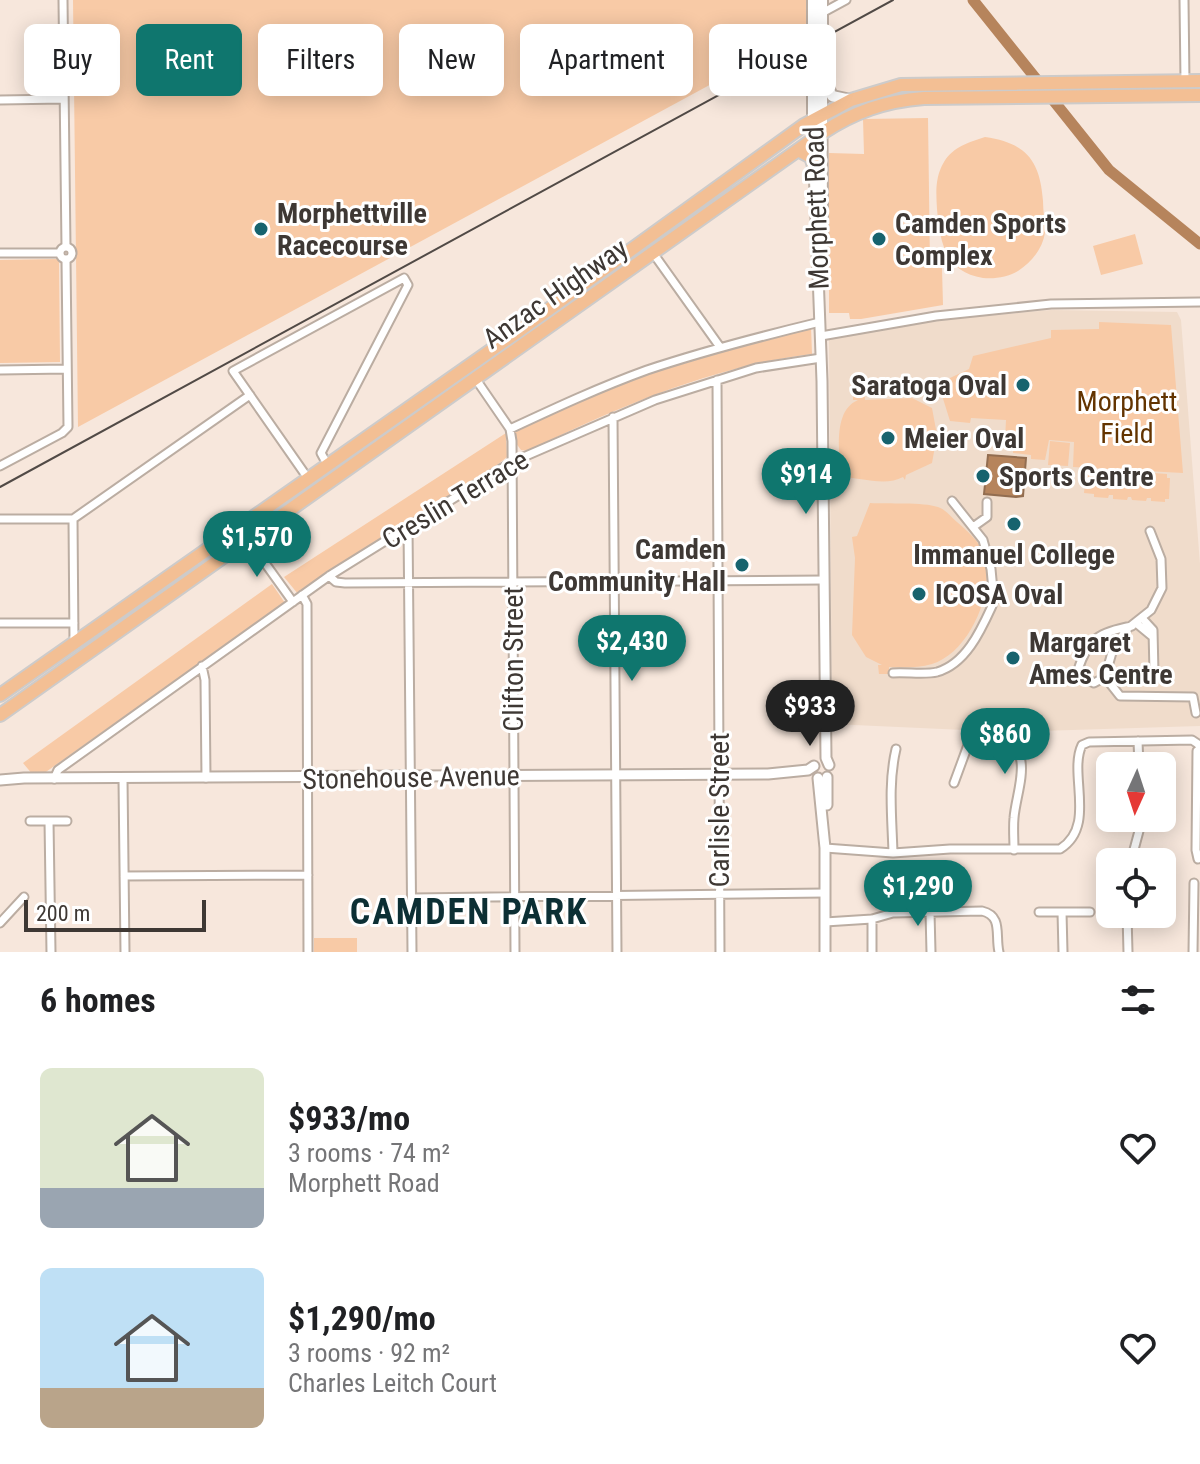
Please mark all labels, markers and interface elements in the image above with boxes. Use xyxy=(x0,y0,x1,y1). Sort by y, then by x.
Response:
chip: Buy xyxy=(24,24,120,96)
chip: Rent xyxy=(136,24,242,96)
chip: Filters xyxy=(258,24,383,96)
chip: New xyxy=(399,24,504,96)
chip: Apartment xyxy=(520,24,693,96)
chip: House xyxy=(709,24,836,96)
street label: Morphett Road xyxy=(797,126,836,290)
place label: Morphettville Racecourse xyxy=(277,197,427,262)
place label: Camden Sports Complex xyxy=(895,207,1067,272)
marker: Morphettville Racecourse xyxy=(252,220,270,238)
marker: Camden Sports Complex xyxy=(870,230,888,248)
street label: Anzac Highway xyxy=(477,231,634,355)
place label: Saratoga Oval xyxy=(851,369,1007,402)
marker: Saratoga Oval xyxy=(1014,376,1032,394)
park label: Morphett Field xyxy=(1077,385,1177,450)
place label: Meier Oval xyxy=(904,422,1024,455)
marker: Meier Oval xyxy=(879,429,897,447)
street label: Creslin Terrace xyxy=(376,443,534,556)
pin: $914 xyxy=(759,448,853,516)
text: $914 xyxy=(780,459,832,489)
place label: Sports Centre xyxy=(999,460,1154,493)
marker: Sports Centre xyxy=(974,467,992,485)
pin: $1,570 xyxy=(192,511,322,579)
marker: Immanuel College xyxy=(1005,515,1023,533)
text: $1,570 xyxy=(221,522,293,552)
place label: Camden Community Hall xyxy=(548,533,726,598)
place label: Immanuel College xyxy=(913,538,1115,571)
marker: Camden Community Hall xyxy=(733,556,751,574)
place label: ICOSA Oval xyxy=(935,578,1063,611)
marker: ICOSA Oval xyxy=(910,585,928,603)
street label: Clifton Street xyxy=(497,586,530,732)
pin: $2,430 xyxy=(567,615,697,683)
text: $2,430 xyxy=(596,626,668,656)
place label: Margaret Ames Centre xyxy=(1029,626,1173,691)
marker: Margaret Ames Centre xyxy=(1004,649,1022,667)
pin: $933 xyxy=(763,680,857,748)
text: $933 xyxy=(784,691,836,721)
pin: $860 xyxy=(958,708,1052,776)
text: $860 xyxy=(979,719,1031,749)
street label: Carlisle Street xyxy=(703,732,736,888)
north arrow xyxy=(1096,752,1176,832)
map controls xyxy=(1096,752,1176,928)
street label: Stonehouse Avenue xyxy=(302,759,520,796)
button: locate xyxy=(1096,848,1176,928)
pin: $1,290 xyxy=(853,860,983,928)
text: $1,290 xyxy=(882,871,954,901)
district label: CAMDEN PARK xyxy=(350,891,588,933)
scale bar xyxy=(24,896,206,932)
text: 200 m xyxy=(36,901,90,926)
icon: filters xyxy=(1116,978,1160,1022)
text: 6 homes xyxy=(40,980,156,1020)
text: $933/mo xyxy=(288,1098,410,1138)
icon: home xyxy=(104,1100,200,1196)
icon: heart xyxy=(1116,1126,1160,1170)
text: 3 rooms · 74 m² xyxy=(288,1138,450,1168)
text: Morphett Road xyxy=(288,1168,440,1198)
text: $1,290/mo xyxy=(288,1298,436,1338)
icon: home xyxy=(104,1300,200,1396)
icon: heart xyxy=(1116,1326,1160,1370)
text: 3 rooms · 92 m² xyxy=(288,1338,450,1368)
text: Charles Leitch Court xyxy=(288,1368,497,1398)

